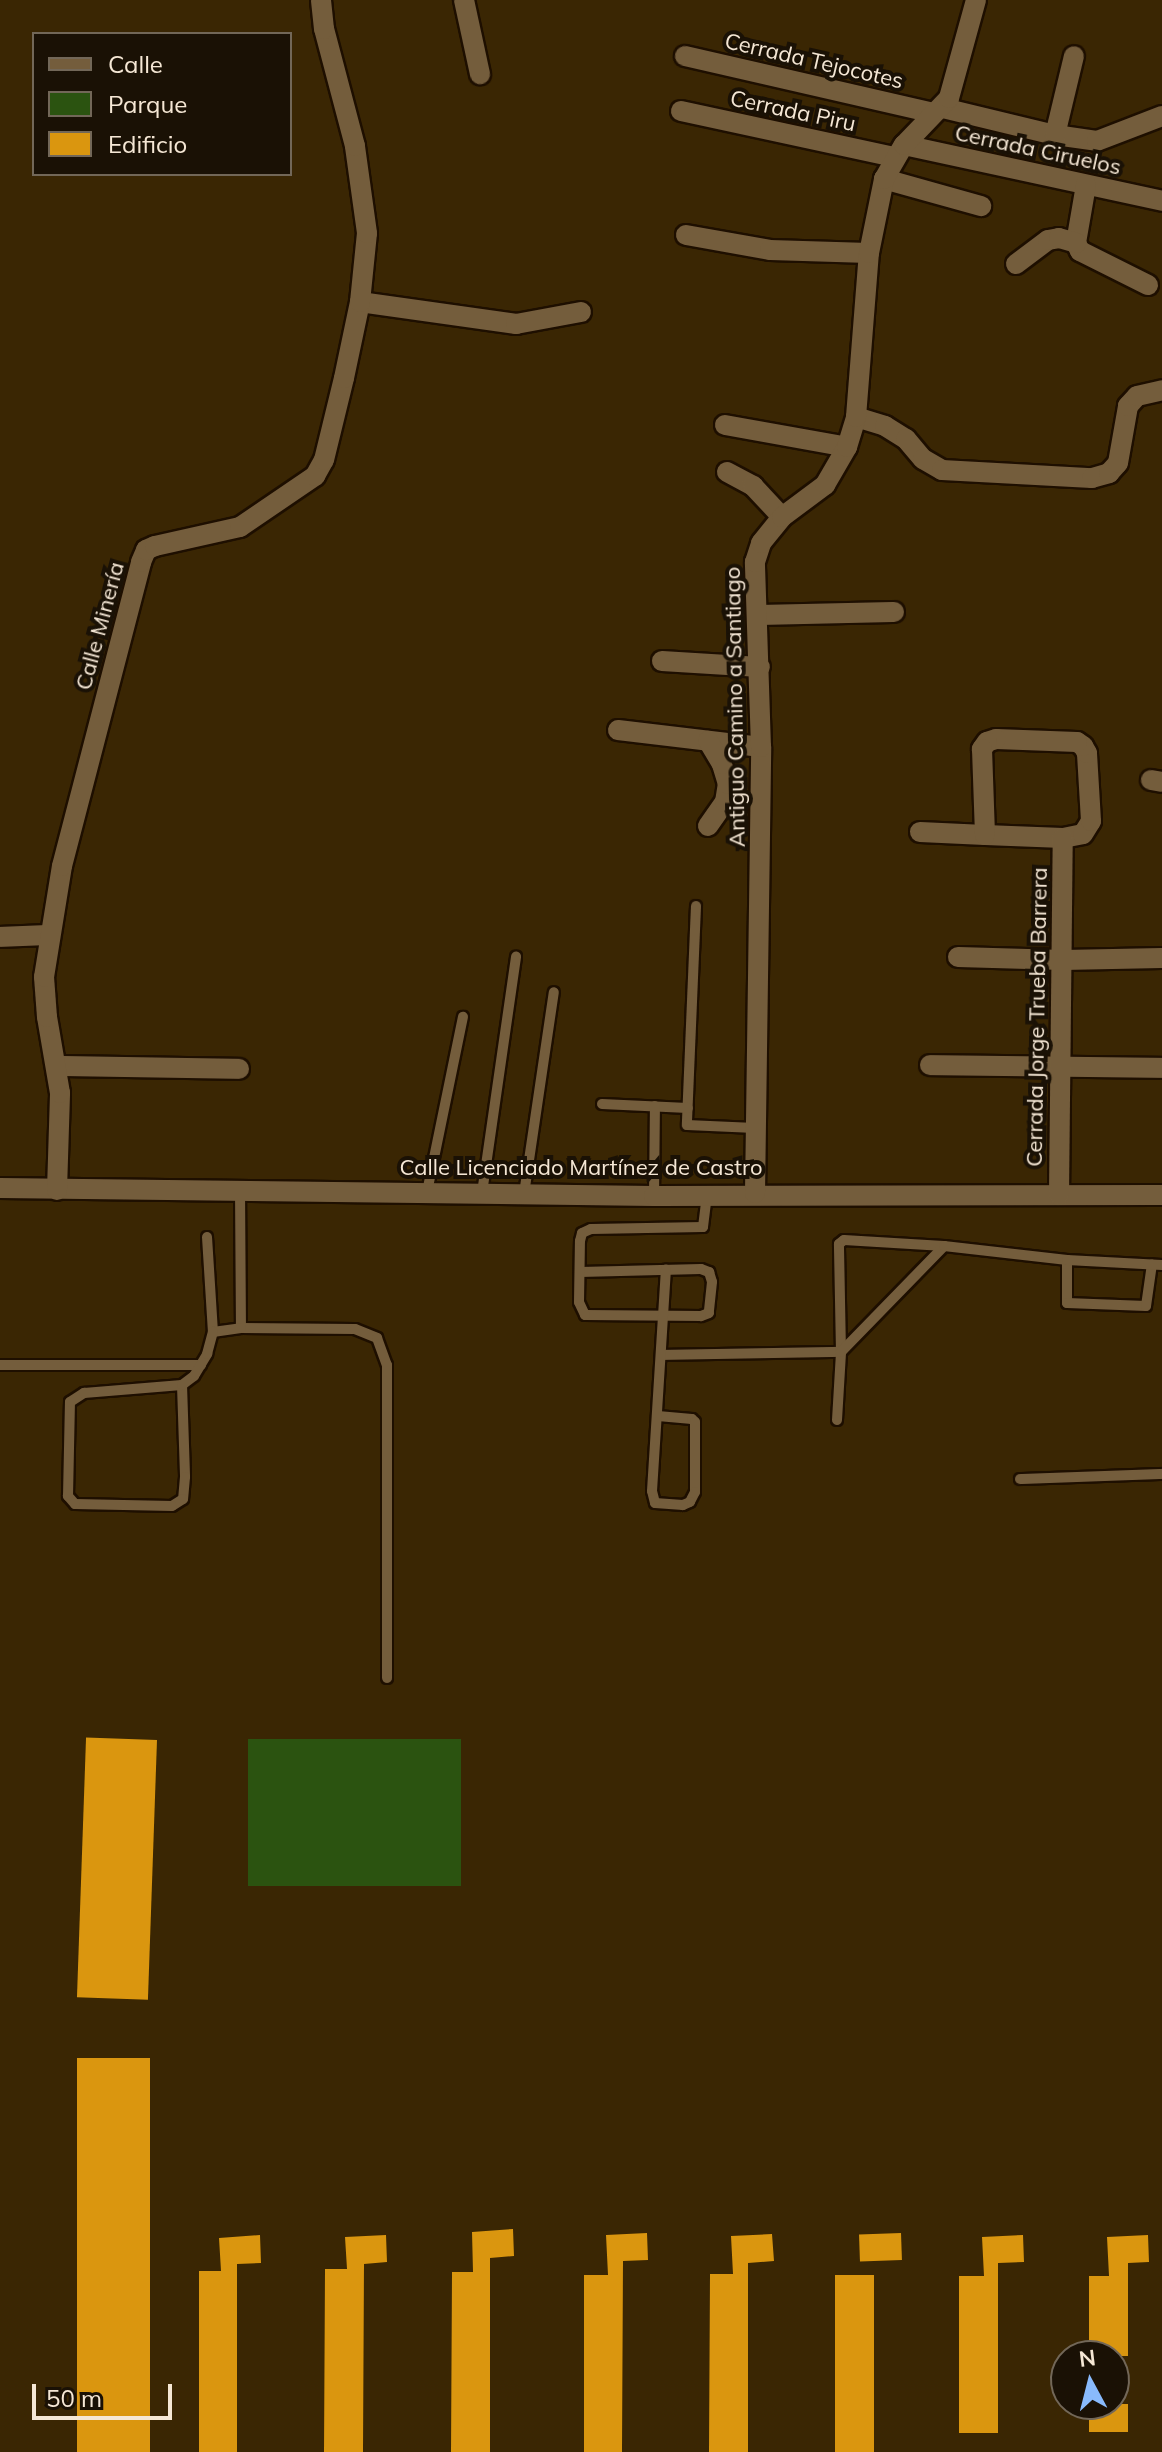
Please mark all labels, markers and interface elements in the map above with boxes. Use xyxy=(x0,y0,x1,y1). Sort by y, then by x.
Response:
street label: Cerrada Tejocotes xyxy=(722,28,906,94)
legend xyxy=(32,32,292,176)
text: Calle xyxy=(108,49,163,79)
street label: Cerrada Piru xyxy=(728,85,858,137)
text: Parque xyxy=(108,89,187,119)
street label: Cerrada Ciruelos xyxy=(953,120,1123,180)
text: Edificio xyxy=(108,129,187,159)
street label: Calle Minería xyxy=(70,559,130,693)
street label: Antiguo Camino a Santiago xyxy=(719,566,751,848)
street label: Cerrada Jorge Trueba Barrera xyxy=(1021,867,1053,1167)
street label: Calle Licenciado Martínez de Castro xyxy=(400,1155,762,1181)
north arrow xyxy=(1050,2340,1130,2420)
text: N xyxy=(1077,2343,1097,2373)
scale bar xyxy=(36,2368,176,2418)
text: 50 m xyxy=(46,2383,102,2413)

